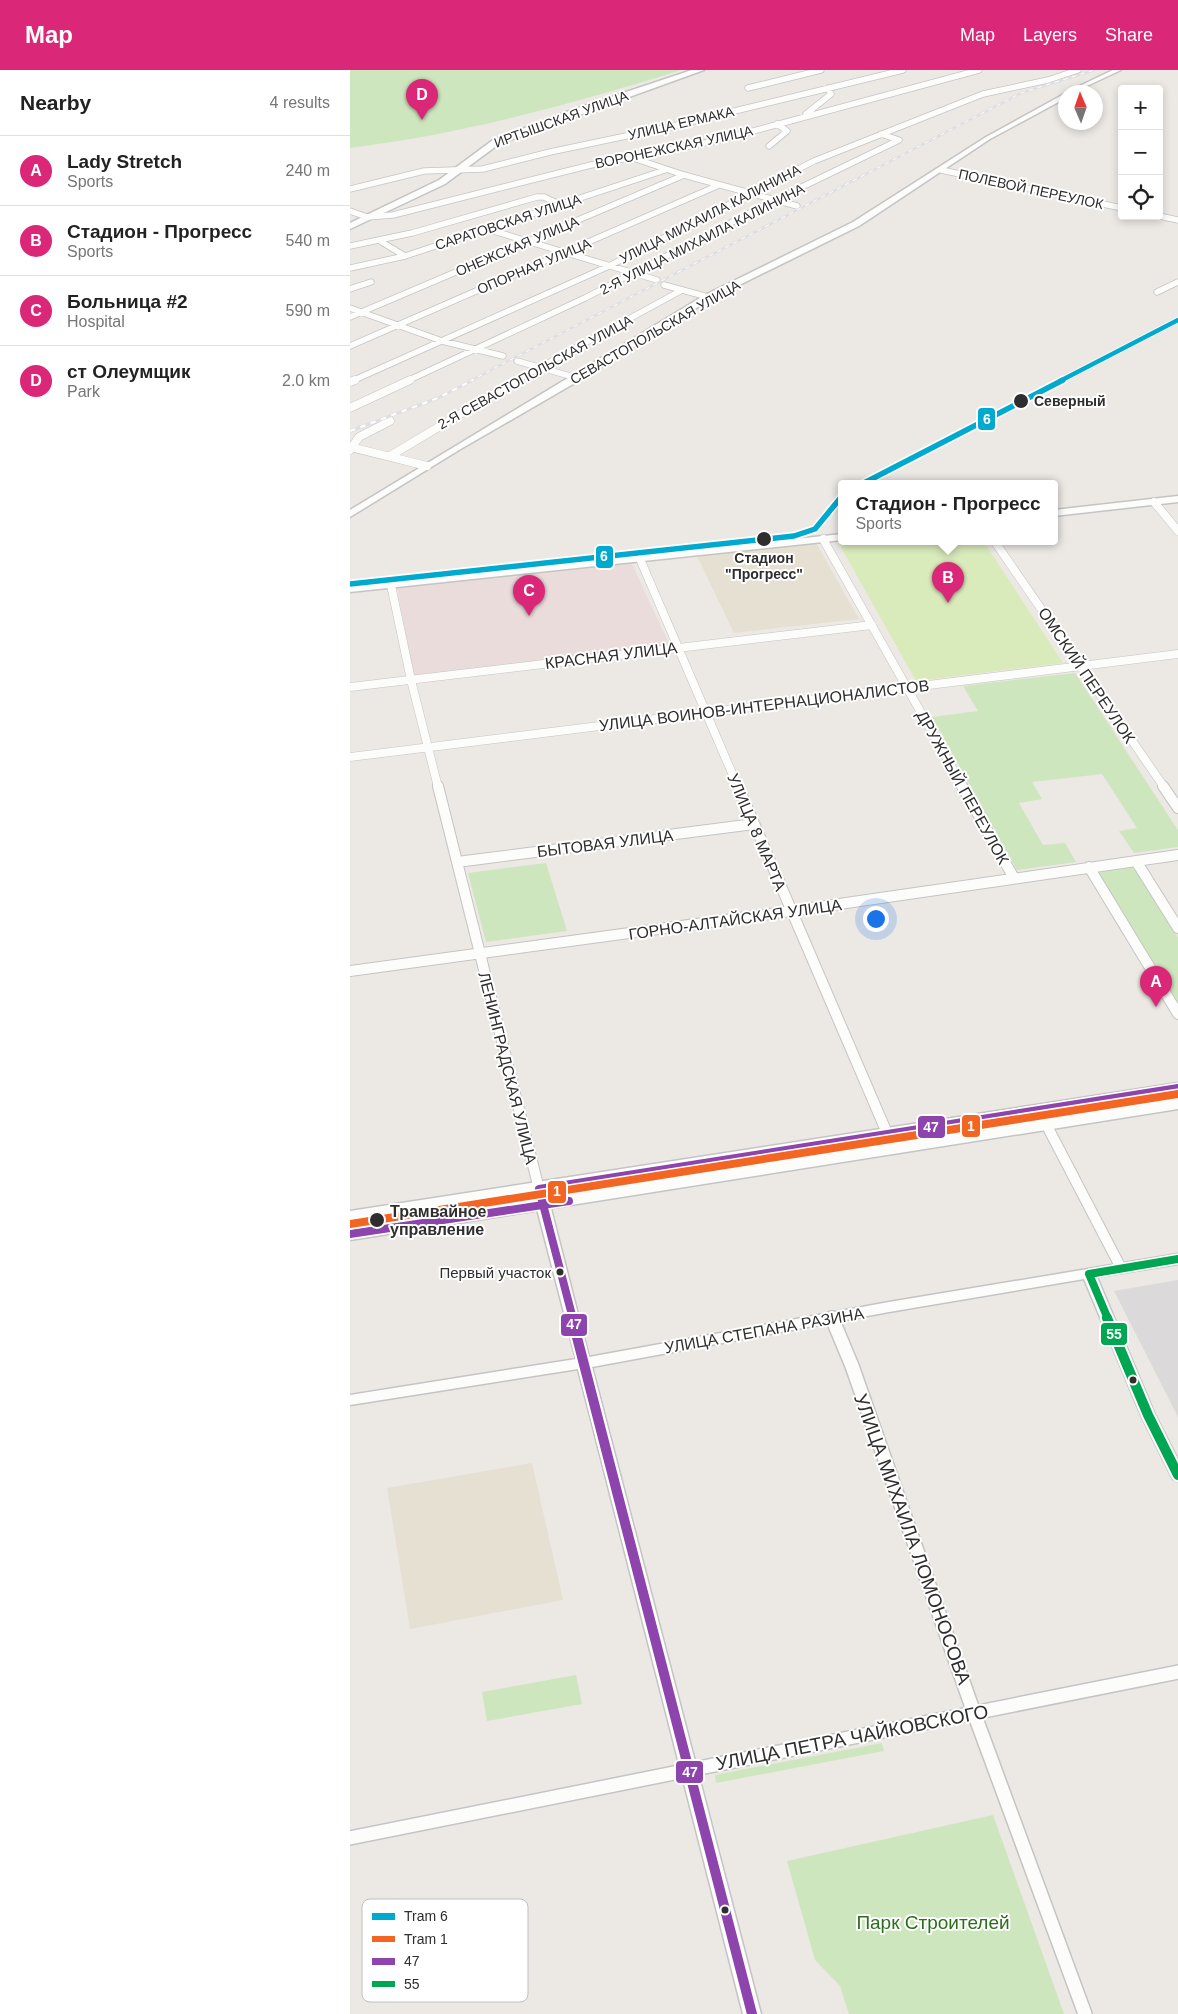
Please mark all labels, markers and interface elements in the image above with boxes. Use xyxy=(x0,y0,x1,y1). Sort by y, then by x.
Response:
text: Map xyxy=(25,21,73,48)
text: Map xyxy=(960,25,995,45)
text: Layers xyxy=(1023,25,1077,45)
text: Share xyxy=(1105,25,1153,45)
pin: D xyxy=(406,79,438,120)
north arrow xyxy=(1058,85,1103,130)
map controls xyxy=(1118,85,1163,220)
button: + xyxy=(1118,85,1163,130)
street label: ИРТЫШСКАЯ УЛИЦА xyxy=(492,87,631,151)
text: Nearby xyxy=(20,91,91,114)
text: 4 results xyxy=(270,94,330,111)
street label: УЛИЦА ЕРМАКА xyxy=(626,103,736,143)
street label: ВОРОНЕЖСКАЯ УЛИЦА xyxy=(594,122,755,172)
button: − xyxy=(1118,130,1163,175)
text: Lady Stretch xyxy=(67,151,182,172)
street label: УЛИЦА МИХАИЛА КАЛИНИНА xyxy=(617,161,804,267)
text: A xyxy=(30,162,42,179)
text: 240 m xyxy=(286,162,330,179)
street label: ПОЛЕВОЙ ПЕРЕУЛОК xyxy=(957,165,1106,212)
text: Sports xyxy=(67,173,113,190)
button: locate xyxy=(1118,175,1163,220)
street label: 2-Я УЛИЦА МИХАИЛА КАЛИНИНА xyxy=(597,180,807,298)
street label: САРАТОВСКАЯ УЛИЦА xyxy=(433,191,584,253)
street label: ОНЕЖСКАЯ УЛИЦА xyxy=(453,213,582,279)
text: Стадион - Прогресс xyxy=(67,221,252,242)
text: B xyxy=(30,232,42,249)
text: 540 m xyxy=(286,232,330,249)
street label: ОПОРНАЯ УЛИЦА xyxy=(475,235,594,297)
text: Sports xyxy=(67,243,113,260)
street label: СЕВАСТОПОЛЬСКАЯ УЛИЦА xyxy=(567,276,743,387)
text: Больница #2 xyxy=(67,291,188,312)
text: C xyxy=(30,302,42,319)
text: 590 m xyxy=(286,302,330,319)
street label: 2-Я СЕВАСТОПОЛЬСКАЯ УЛИЦА xyxy=(435,311,636,432)
text: Hospital xyxy=(67,313,125,330)
text: ст Олеумщик xyxy=(67,361,190,382)
text: D xyxy=(30,372,42,389)
text: 2.0 km xyxy=(282,372,330,389)
text: Park xyxy=(67,383,100,400)
marker: Северный xyxy=(1012,392,1030,410)
place label: Северный xyxy=(1034,393,1106,409)
line badge: 6 xyxy=(977,407,996,431)
text: 6 xyxy=(983,411,991,427)
popup xyxy=(838,480,1058,545)
text: Стадион - Прогресс xyxy=(855,493,1041,514)
text: Sports xyxy=(855,515,902,532)
marker: Стадион "Прогресс" xyxy=(755,530,773,548)
line badge: 6 xyxy=(595,545,614,569)
text: 6 xyxy=(600,548,608,564)
place label: Стадион "Прогресс" xyxy=(725,550,803,582)
pin: B xyxy=(932,562,964,603)
pin: C xyxy=(513,575,545,616)
street label: ОМСКИЙ ПЕРЕУЛОК xyxy=(1035,604,1139,747)
street label: КРАСНАЯ УЛИЦА xyxy=(544,639,679,672)
street label: УЛИЦА ВОИНОВ-ИНТЕРНАЦИОНАЛИСТОВ xyxy=(598,677,930,734)
street label: ДРУЖНЫЙ ПЕРЕУЛОК xyxy=(913,707,1013,868)
street label: УЛИЦА 8 МАРТА xyxy=(724,771,789,894)
street label: БЫТОВАЯ УЛИЦА xyxy=(536,827,674,860)
street label: ГОРНО-АЛТАЙСКАЯ УЛИЦА xyxy=(627,895,843,943)
your location xyxy=(863,906,889,932)
pin: A xyxy=(1140,966,1172,1007)
street label: ЛЕНИНГРАДСКАЯ УЛИЦА xyxy=(475,970,540,1166)
line badge: 1 xyxy=(961,1114,981,1138)
line badge: 47 xyxy=(917,1115,946,1139)
text: 1 xyxy=(967,1118,975,1134)
text: 47 xyxy=(923,1119,939,1135)
line badge: 1 xyxy=(547,1180,567,1204)
text: 1 xyxy=(553,1183,561,1199)
place label: Трамвайное управление xyxy=(390,1203,486,1238)
marker: Трамвайное управление xyxy=(368,1211,386,1229)
place label: Первый участок xyxy=(439,1264,551,1281)
marker: Первый участок xyxy=(555,1267,565,1277)
street label: УЛИЦА СТЕПАНА РАЗИНА xyxy=(663,1304,866,1356)
line badge: 47 xyxy=(560,1313,588,1337)
text: 47 xyxy=(566,1316,582,1332)
line badge: 55 xyxy=(1100,1322,1128,1346)
text: 55 xyxy=(1106,1326,1122,1342)
unlabelled marker xyxy=(1128,1375,1138,1385)
street label: УЛИЦА МИХАИЛА ЛОМОНОСОВА xyxy=(850,1391,975,1688)
street label: УЛИЦА ПЕТРА ЧАЙКОВСКОГО xyxy=(714,1701,990,1774)
line badge: 47 xyxy=(675,1760,704,1784)
text: 47 xyxy=(682,1764,698,1780)
legend xyxy=(362,1899,528,2002)
unlabelled marker xyxy=(720,1905,730,1915)
text: Tram 6 xyxy=(404,1908,448,1924)
park label: Парк Строителей xyxy=(856,1912,1010,1933)
text: Tram 1 xyxy=(404,1931,448,1947)
text: 47 xyxy=(404,1953,420,1969)
text: 55 xyxy=(404,1976,420,1992)

